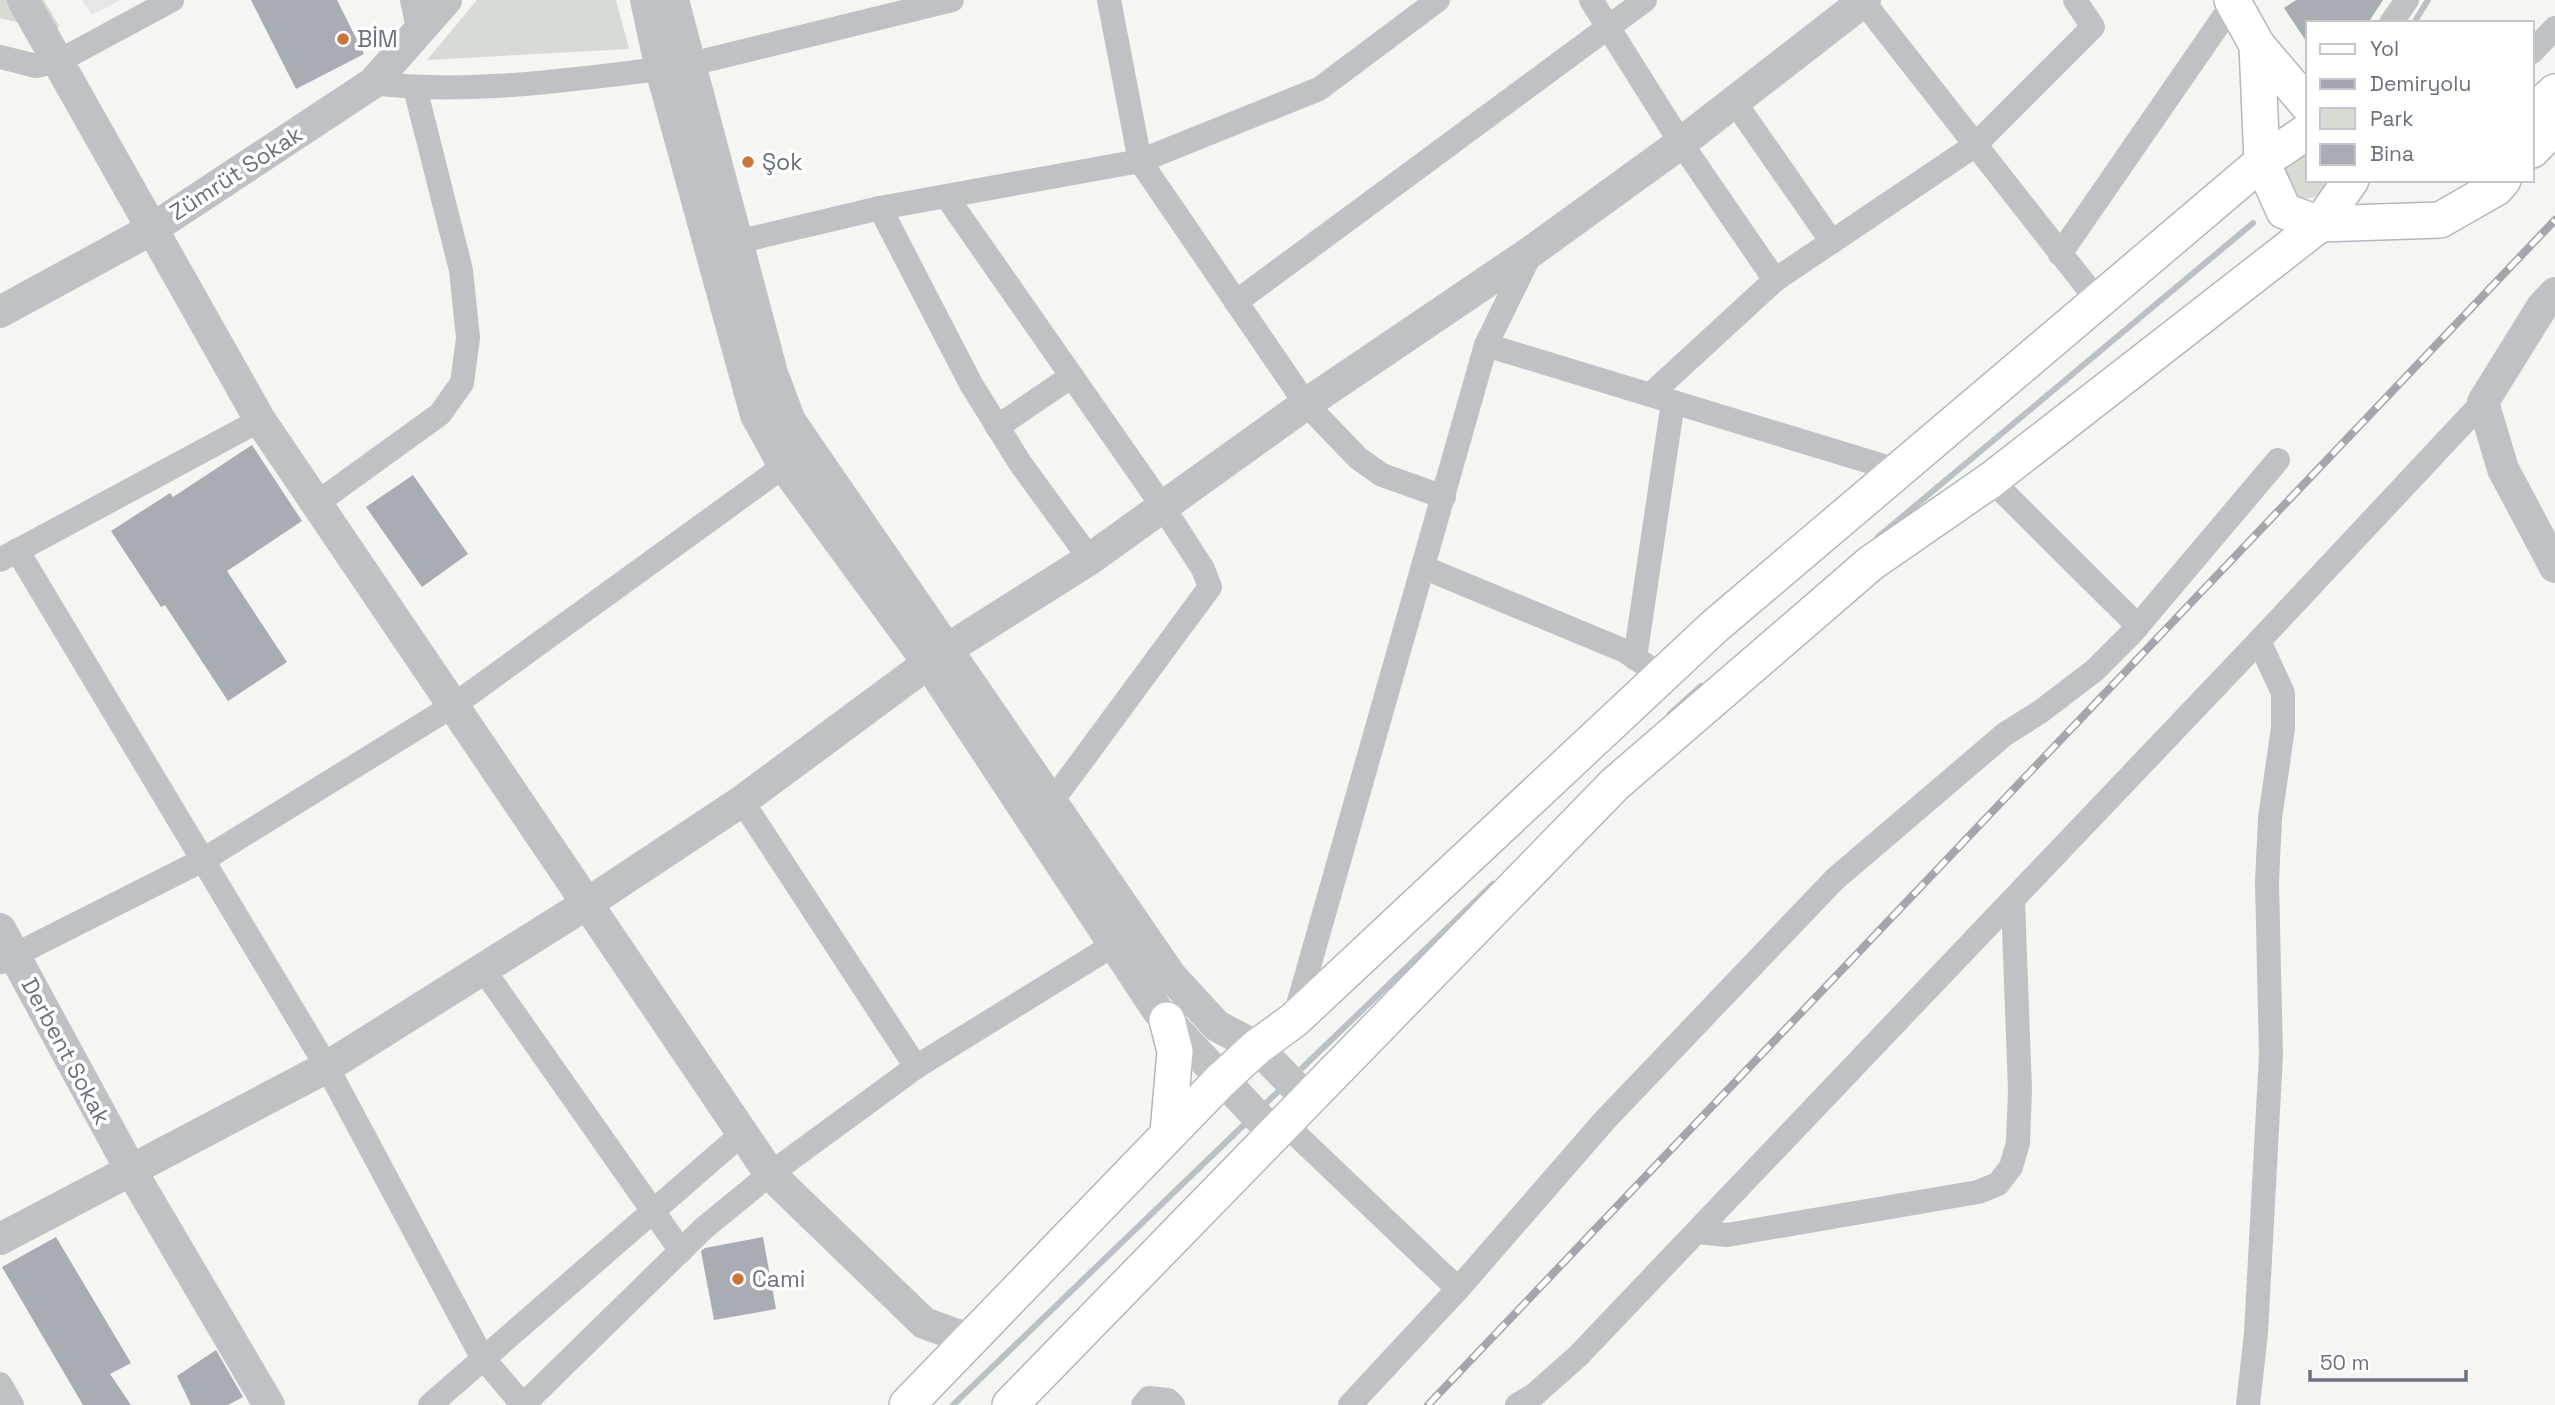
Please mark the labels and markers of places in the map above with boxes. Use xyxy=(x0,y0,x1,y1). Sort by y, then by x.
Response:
place label: BİM xyxy=(357,24,398,54)
marker: BİM xyxy=(335,31,351,47)
place label: Şok xyxy=(762,147,803,177)
marker: Şok xyxy=(740,154,756,170)
place label: Cami xyxy=(752,1264,805,1294)
marker: Cami xyxy=(730,1271,746,1287)

